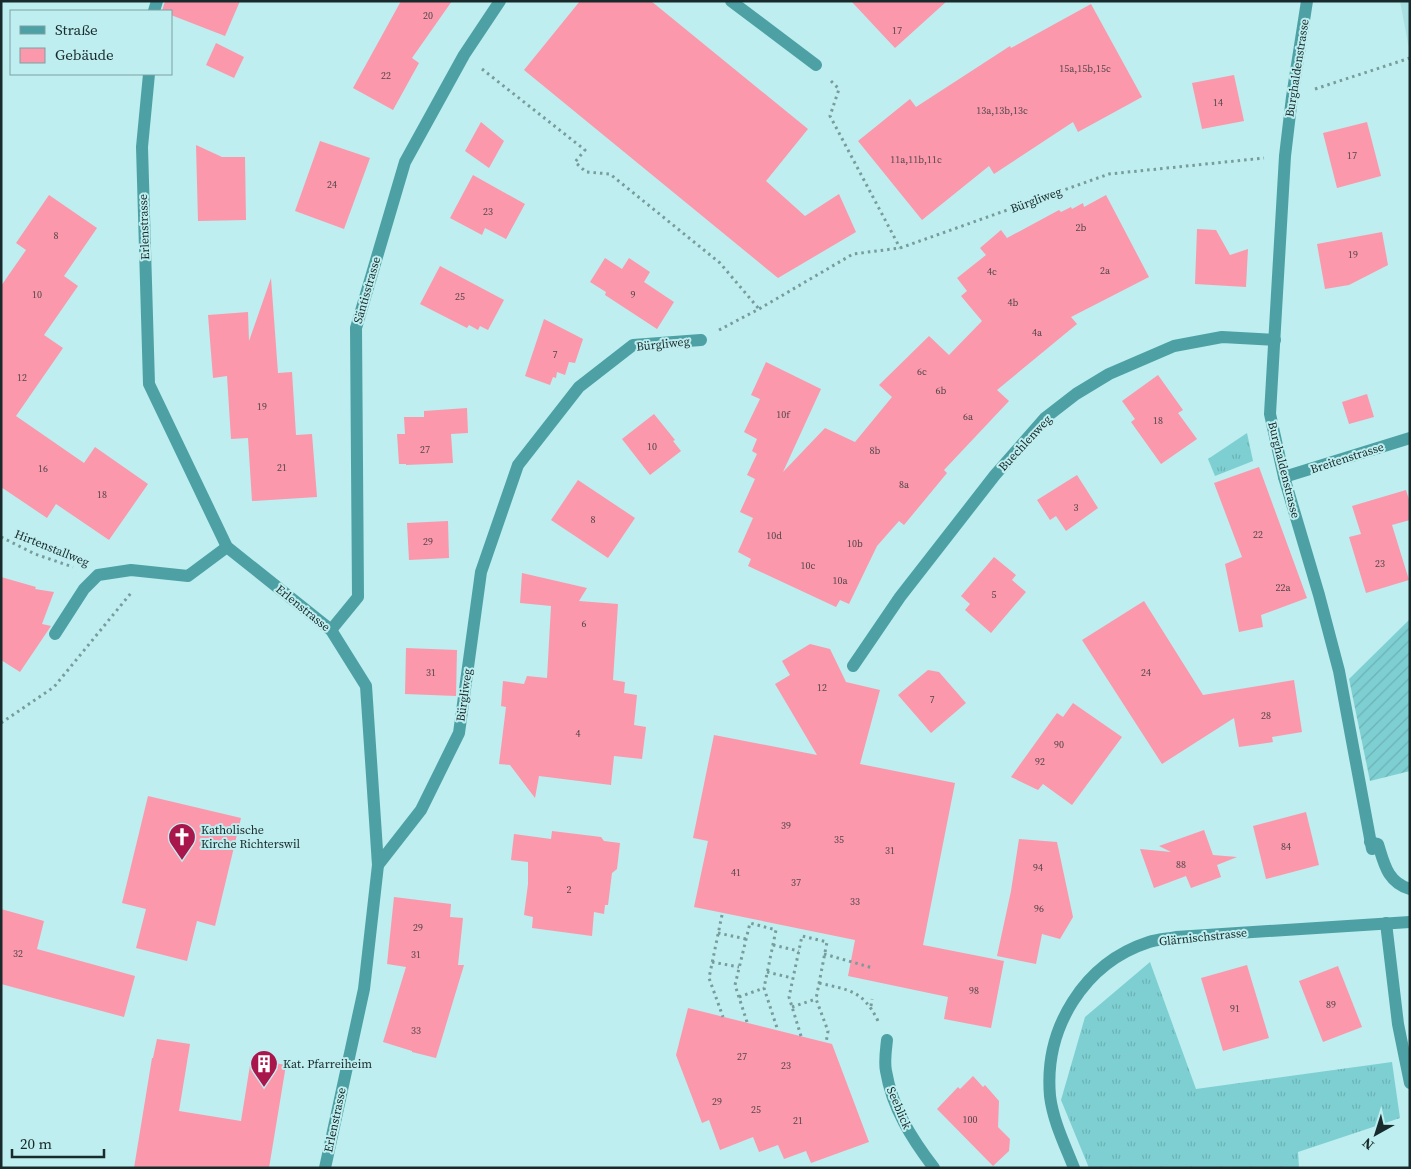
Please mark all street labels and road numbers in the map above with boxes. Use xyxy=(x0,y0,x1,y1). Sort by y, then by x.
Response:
street label: Burghaldenstrasse xyxy=(1281,18,1313,118)
street label: Bürgliweg xyxy=(1008,183,1064,217)
street label: Erlenstrasse xyxy=(135,194,153,260)
street label: Säntisstrasse xyxy=(350,255,384,325)
street label: Bürgliweg xyxy=(636,333,690,355)
street label: Buechlenweg xyxy=(995,412,1055,474)
street label: Burghaldenstrasse xyxy=(1264,420,1304,520)
street label: Breitenstrasse xyxy=(1308,439,1386,477)
street label: Hirtenstallweg xyxy=(12,526,92,570)
street label: Erlenstrasse xyxy=(272,581,334,635)
street label: Bürgliweg xyxy=(452,667,476,723)
street label: Glärnischstrasse xyxy=(1158,924,1248,950)
street label: Seeblick xyxy=(883,1084,915,1132)
street label: Erlenstrasse xyxy=(320,1086,350,1154)

